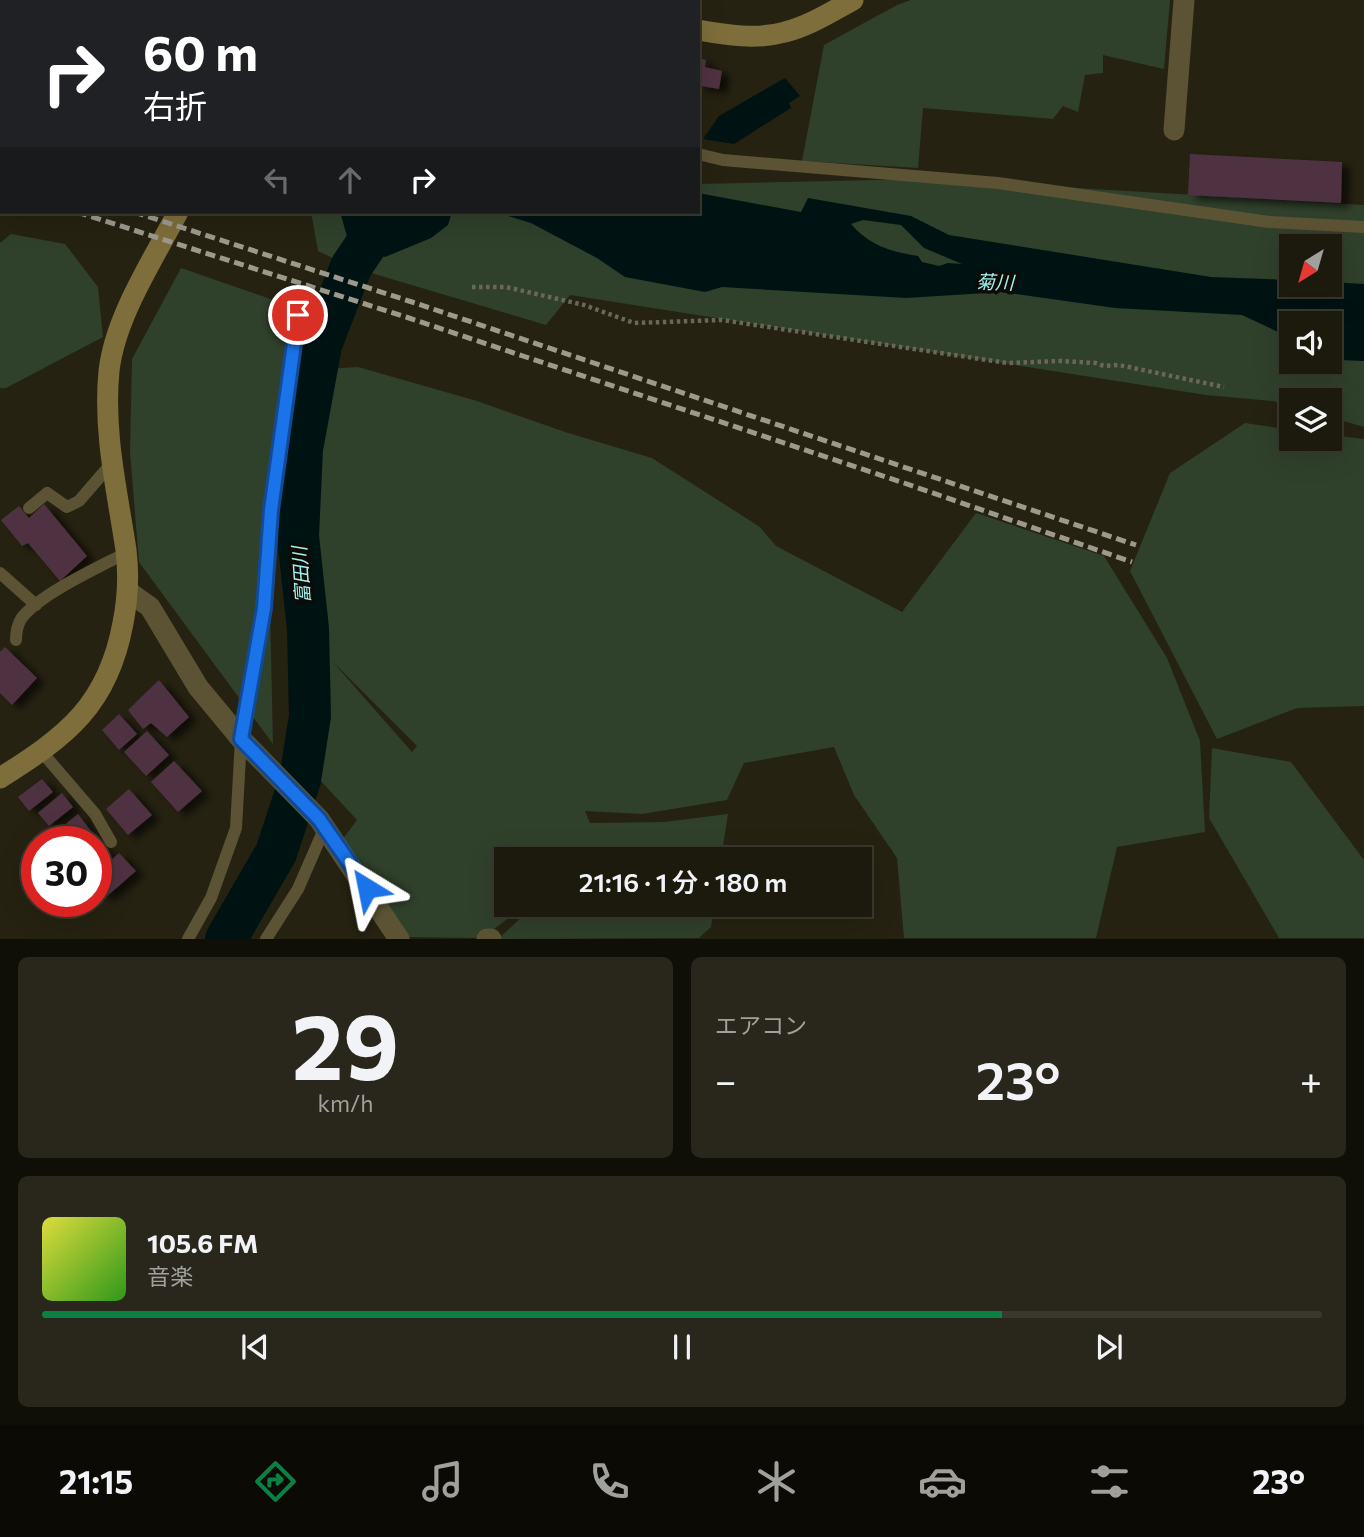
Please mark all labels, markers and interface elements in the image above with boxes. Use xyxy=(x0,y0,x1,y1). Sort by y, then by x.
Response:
text: 60 m xyxy=(143,21,258,81)
icon: right xyxy=(28,28,119,119)
text: 右折 xyxy=(143,85,207,125)
icon: left xyxy=(258,161,296,199)
icon: ahead xyxy=(331,161,369,199)
icon: right xyxy=(404,161,442,199)
north arrow xyxy=(1279,234,1342,298)
map controls xyxy=(1279,234,1342,451)
water label: 菊川 xyxy=(976,269,1016,294)
pin xyxy=(268,285,328,345)
icon: arrive xyxy=(279,296,317,334)
button: sound xyxy=(1279,311,1342,374)
button: layers xyxy=(1279,388,1342,451)
water label: 富田川 xyxy=(287,544,314,604)
speed limit sign: 30 xyxy=(21,826,112,917)
position arrow xyxy=(330,851,404,925)
text: 21:16 · 1 分 · 180 m xyxy=(579,866,787,897)
text: 29 xyxy=(292,987,399,1099)
text: エアコン xyxy=(715,1011,807,1039)
text: 23° xyxy=(976,1047,1061,1111)
text: − xyxy=(715,1056,737,1103)
text: + xyxy=(1300,1056,1322,1103)
text: km/h xyxy=(318,1089,373,1117)
text: 105.6 FM xyxy=(147,1227,258,1258)
text: 音楽 xyxy=(147,1262,193,1290)
icon: previous xyxy=(236,1328,274,1366)
icon: pause xyxy=(663,1328,701,1366)
icon: next xyxy=(1090,1328,1128,1366)
icon: directions xyxy=(251,1457,300,1506)
icon: music xyxy=(418,1457,467,1506)
icon: phone xyxy=(585,1457,634,1506)
icon: climate xyxy=(752,1457,801,1506)
icon: car xyxy=(918,1457,967,1506)
icon: filters xyxy=(1085,1457,1134,1506)
text: 21:15 xyxy=(59,1461,133,1501)
text: 23° xyxy=(1252,1461,1305,1501)

